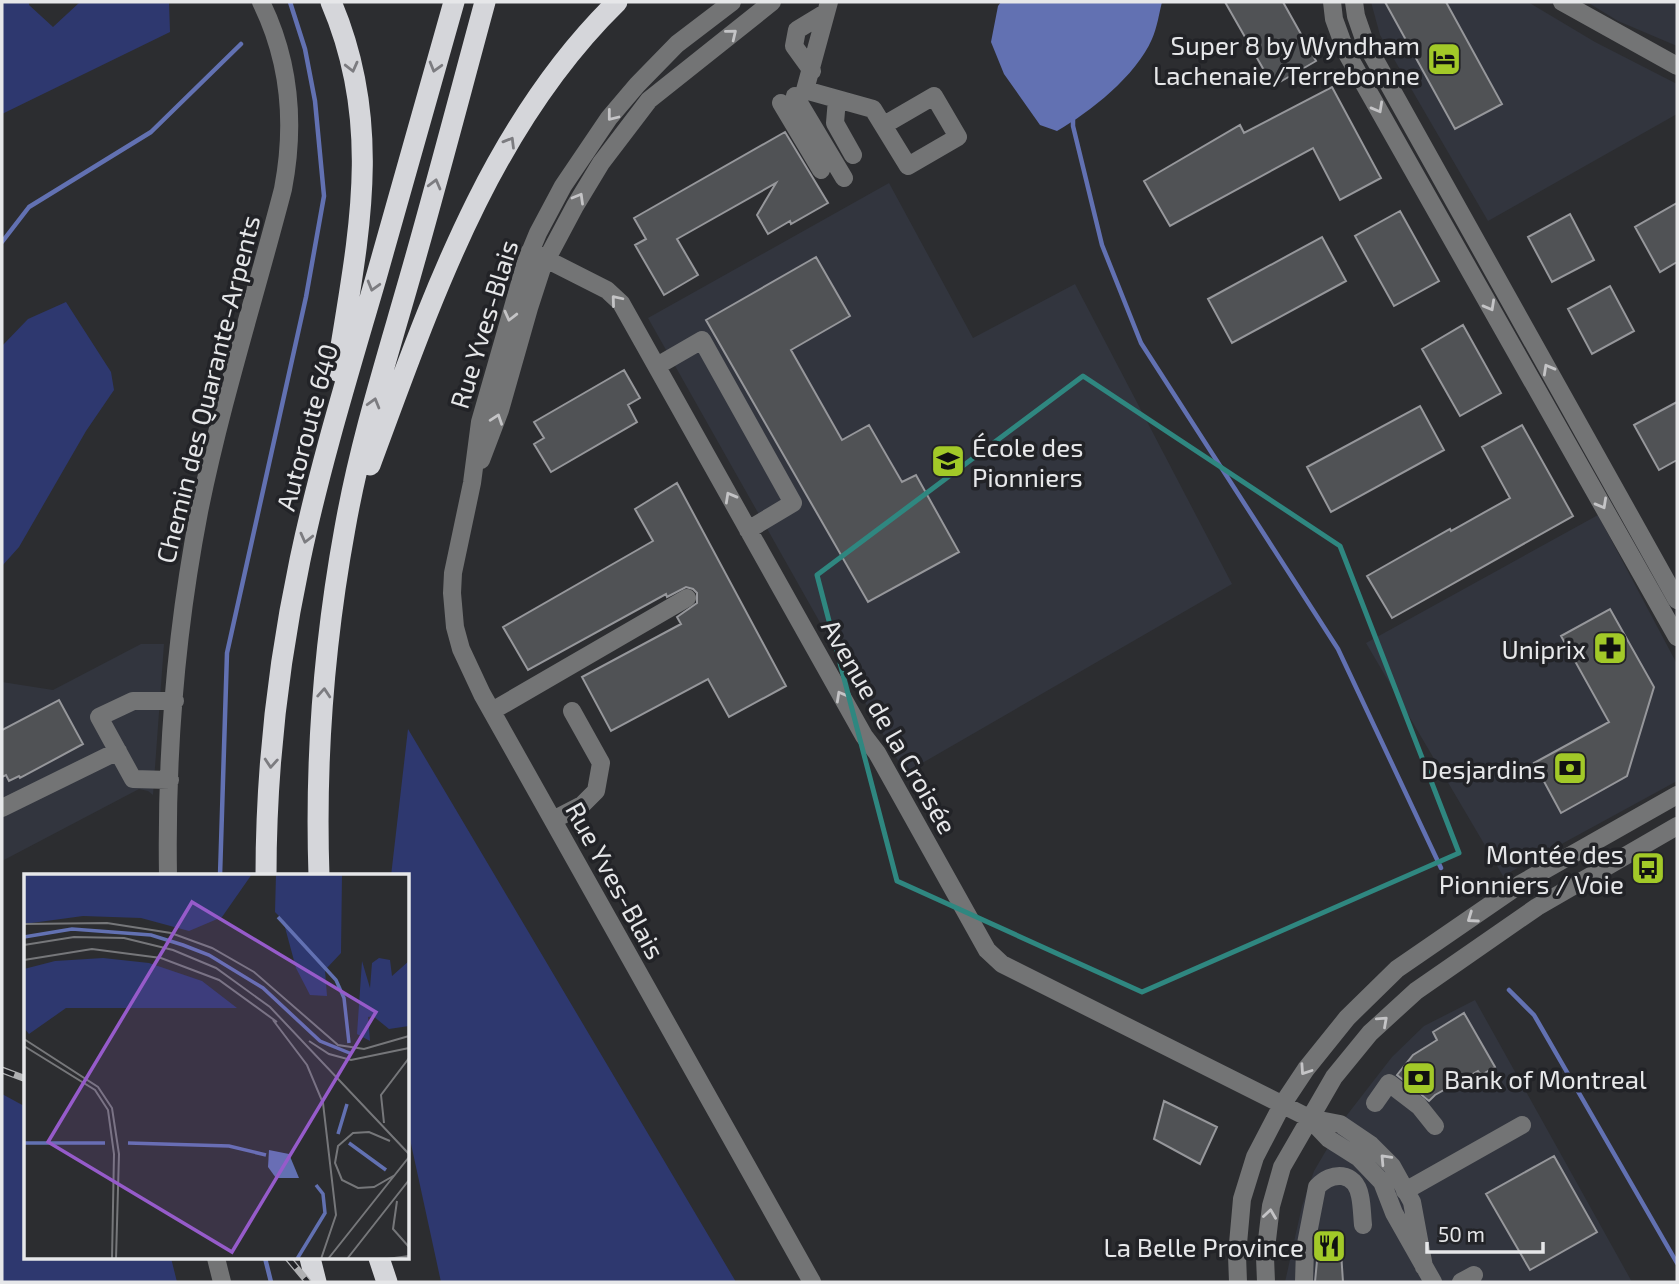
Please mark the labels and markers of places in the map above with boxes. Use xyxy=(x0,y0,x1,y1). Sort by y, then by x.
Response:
place label: Super 8 by Wyndham Lachenaie/Terrebonne xyxy=(1153,29,1420,90)
hotel icon: Super 8 by Wyndham Lachenaie/Terrebonne xyxy=(1425,40,1463,78)
place label: École des Pionniers xyxy=(972,431,1083,492)
school or university icon: École des Pionniers xyxy=(929,442,967,480)
pharmacy icon: Uniprix xyxy=(1591,629,1629,667)
place label: Uniprix xyxy=(1501,633,1586,664)
bank icon: Desjardins xyxy=(1551,749,1589,787)
place label: Desjardins xyxy=(1421,753,1546,784)
place label: Montée des Pionniers / Voie xyxy=(1439,838,1624,899)
bus stop icon: Montée des Pionniers / Voie xyxy=(1629,849,1667,887)
bank icon: Bank of Montreal xyxy=(1400,1059,1438,1097)
place label: Bank of Montreal xyxy=(1444,1063,1647,1094)
restaurant icon: La Belle Province xyxy=(1310,1227,1348,1265)
place label: La Belle Province xyxy=(1103,1231,1304,1262)

